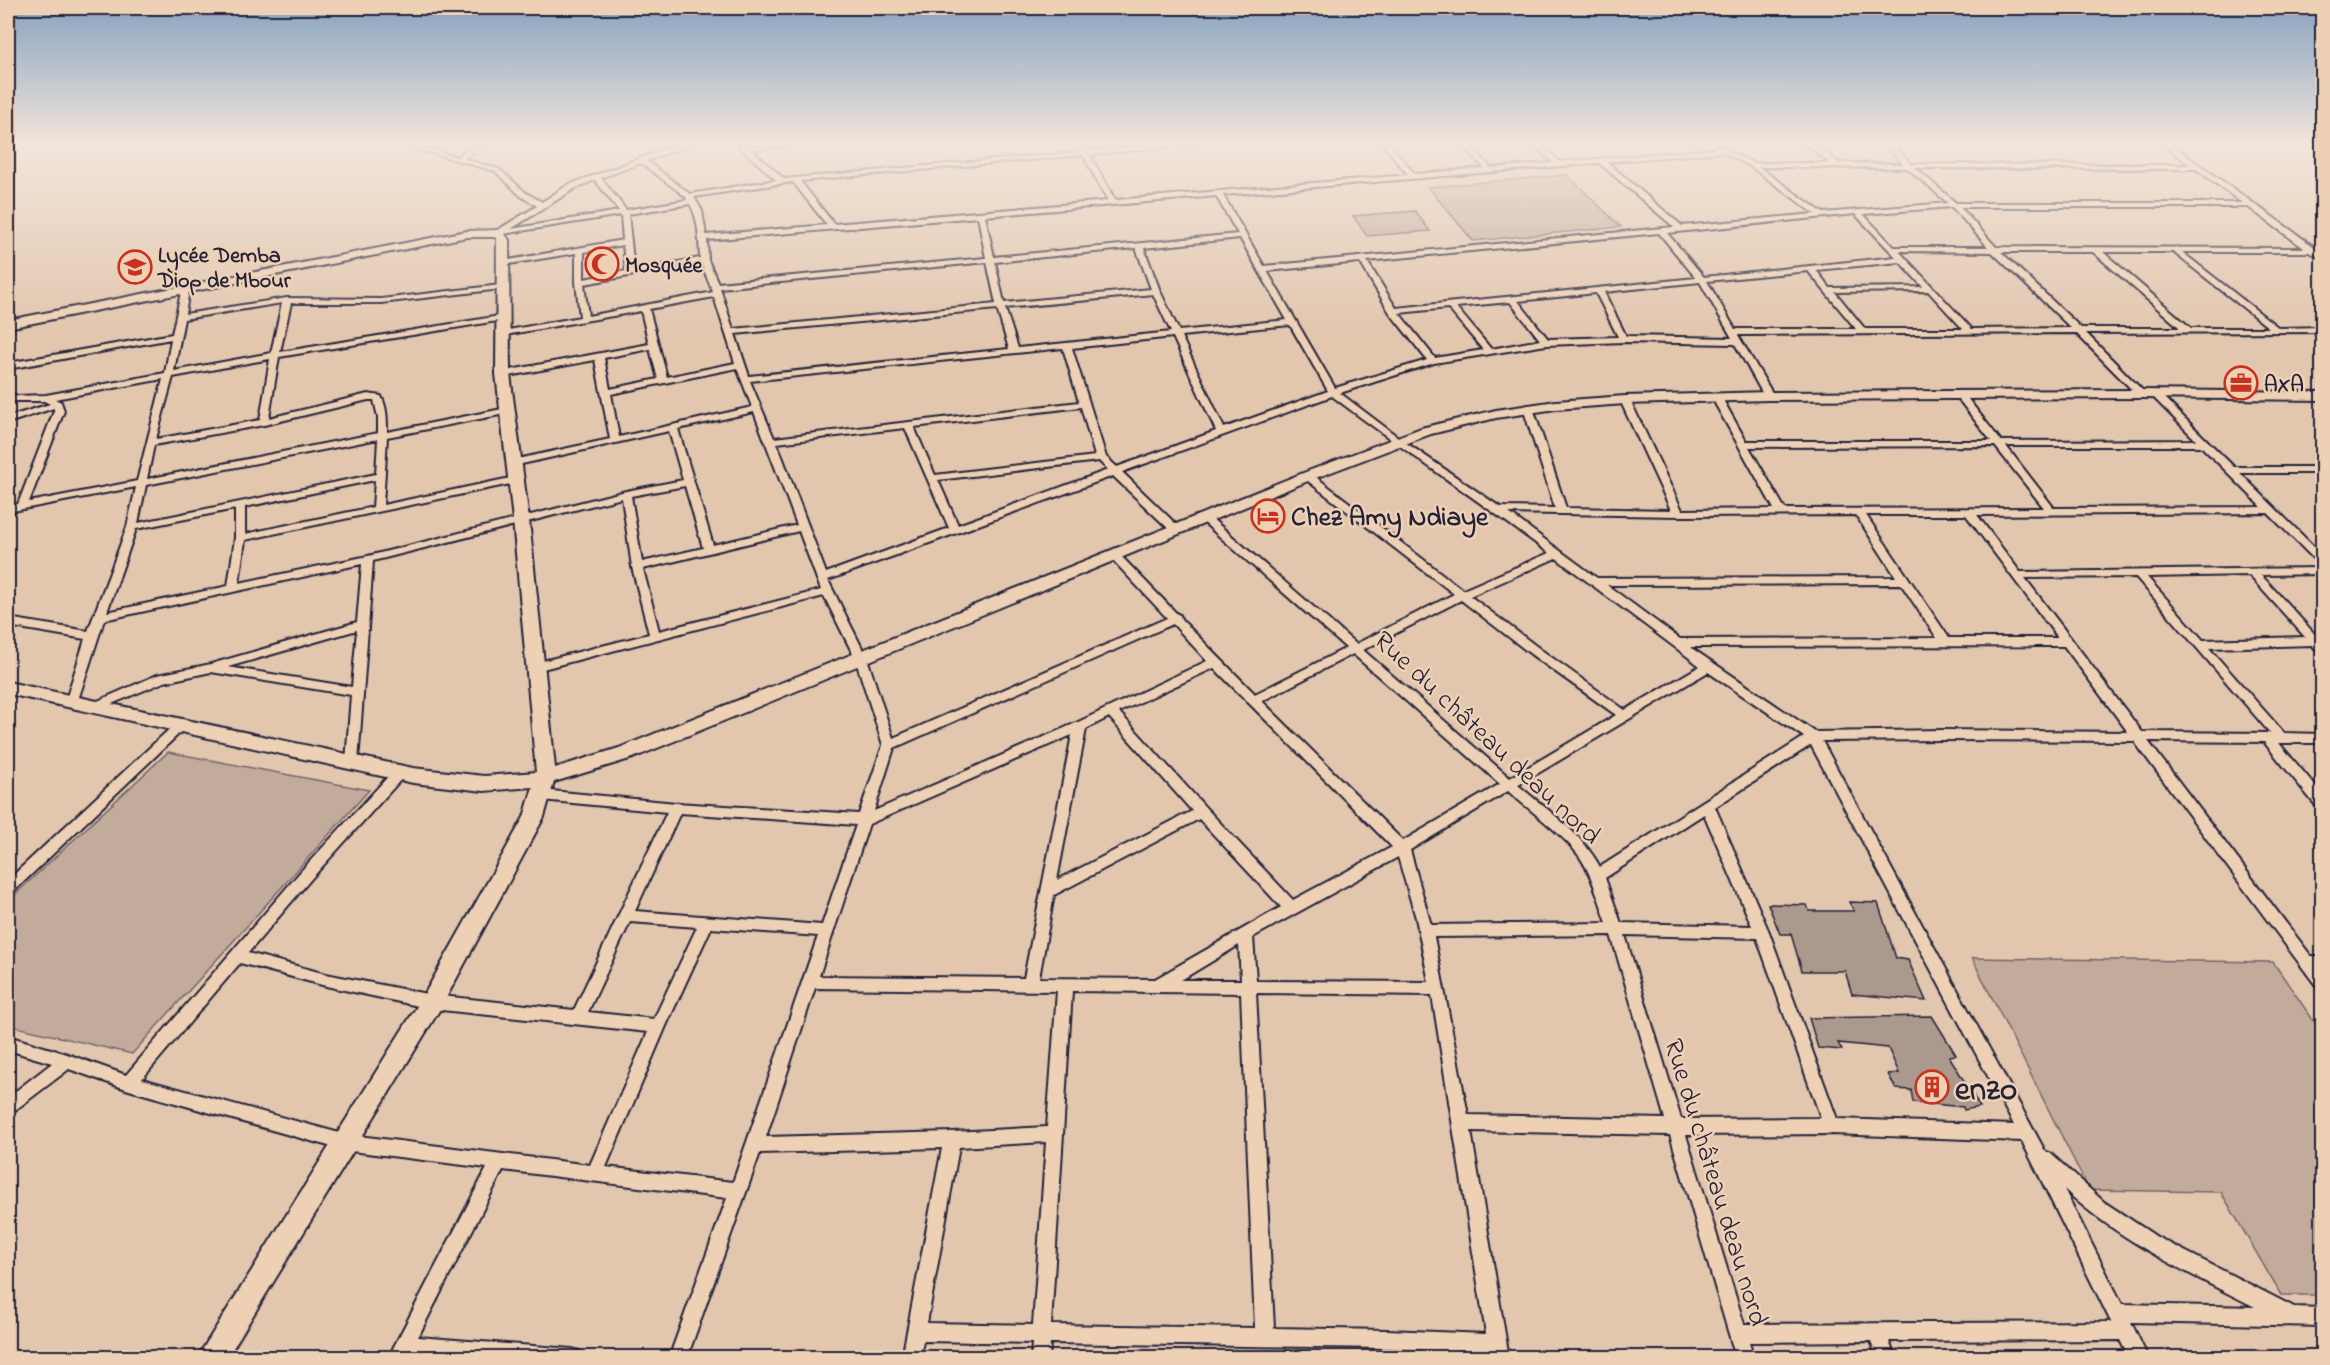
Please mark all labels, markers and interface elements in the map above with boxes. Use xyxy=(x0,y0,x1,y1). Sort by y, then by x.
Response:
place label: Lycée Demba Diop de Mbour xyxy=(157,241,292,298)
mosque icon: Mosquée xyxy=(584,246,620,282)
school or university icon: Lycée Demba Diop de Mbour xyxy=(117,249,153,285)
place label: Mosquée xyxy=(625,251,704,283)
office icon: AXA xyxy=(2223,365,2259,401)
place label: AXA xyxy=(2264,370,2304,402)
hotel icon: Chez Amy Ndiaye xyxy=(1250,498,1286,534)
place label: Chez Amy Ndiaye xyxy=(1291,499,1489,538)
street label: Rue du château deau nord xyxy=(1364,623,1609,855)
street label: Rue du château deau nord xyxy=(1652,1034,1777,1331)
place label: enzo xyxy=(1955,1067,2017,1115)
building icon: enzo xyxy=(1914,1069,1950,1105)

